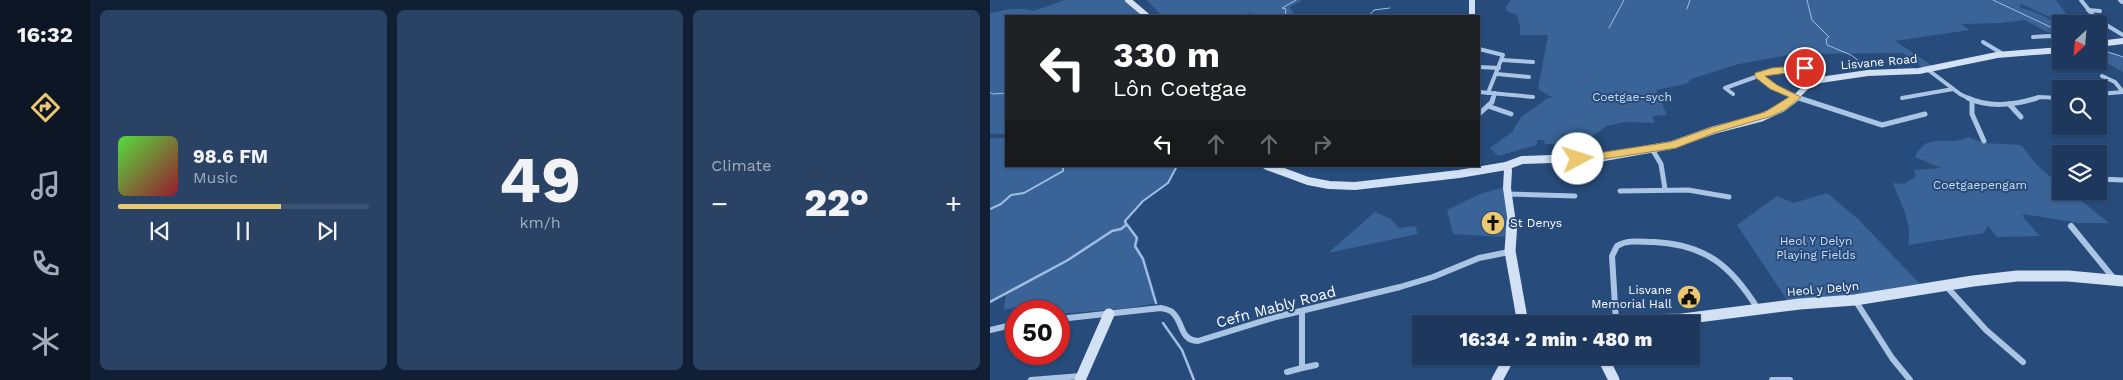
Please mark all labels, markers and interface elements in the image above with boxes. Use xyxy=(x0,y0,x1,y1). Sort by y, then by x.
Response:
north arrow xyxy=(2052,15,2108,70)
map controls xyxy=(2052,15,2107,200)
text: 16:32 xyxy=(17,22,73,47)
text: 330 m xyxy=(1113,34,1220,76)
icon: left xyxy=(1030,35,1095,100)
pin xyxy=(1784,47,1826,89)
street label: Lisvane Road xyxy=(1840,52,1918,72)
icon: arrive xyxy=(1791,54,1819,82)
text: Lôn Coetgae xyxy=(1113,76,1247,101)
button: search xyxy=(2052,80,2107,135)
icon: directions xyxy=(28,90,63,125)
park label: Coetgae-sych xyxy=(1592,90,1672,104)
icon: left xyxy=(1149,130,1177,158)
icon: ahead xyxy=(1202,130,1230,158)
icon: ahead xyxy=(1255,130,1283,158)
icon: right xyxy=(1308,130,1336,158)
position arrow xyxy=(1551,132,1603,184)
text: 49 xyxy=(499,142,581,218)
text: 98.6 FM xyxy=(193,145,268,168)
button: layers xyxy=(2052,145,2107,200)
text: Climate xyxy=(711,156,771,175)
icon: music xyxy=(28,168,63,203)
text: Music xyxy=(193,168,238,187)
park label: Coetgaepengam xyxy=(1933,178,2027,192)
text: 22° xyxy=(804,181,869,225)
text: − xyxy=(711,187,728,220)
text: + xyxy=(945,187,962,220)
church icon: St Denys xyxy=(1480,210,1506,236)
text: km/h xyxy=(519,213,561,232)
place label: St Denys xyxy=(1510,216,1562,230)
icon: previous xyxy=(146,217,174,245)
icon: pause xyxy=(229,217,257,245)
icon: next xyxy=(313,217,341,245)
park label: Heol Y Delyn Playing Fields xyxy=(1776,234,1856,262)
icon: phone xyxy=(28,246,63,281)
street label: Heol y Delyn xyxy=(1786,279,1860,299)
street label: Cefn Mably Road xyxy=(1214,282,1338,332)
place label: Lisvane Memorial Hall xyxy=(1591,283,1672,311)
public building icon: Lisvane Memorial Hall xyxy=(1676,284,1702,310)
speed limit sign: 50 xyxy=(1005,300,1070,365)
icon: climate xyxy=(28,324,63,359)
text: 16:34 · 2 min · 480 m xyxy=(1460,328,1652,351)

